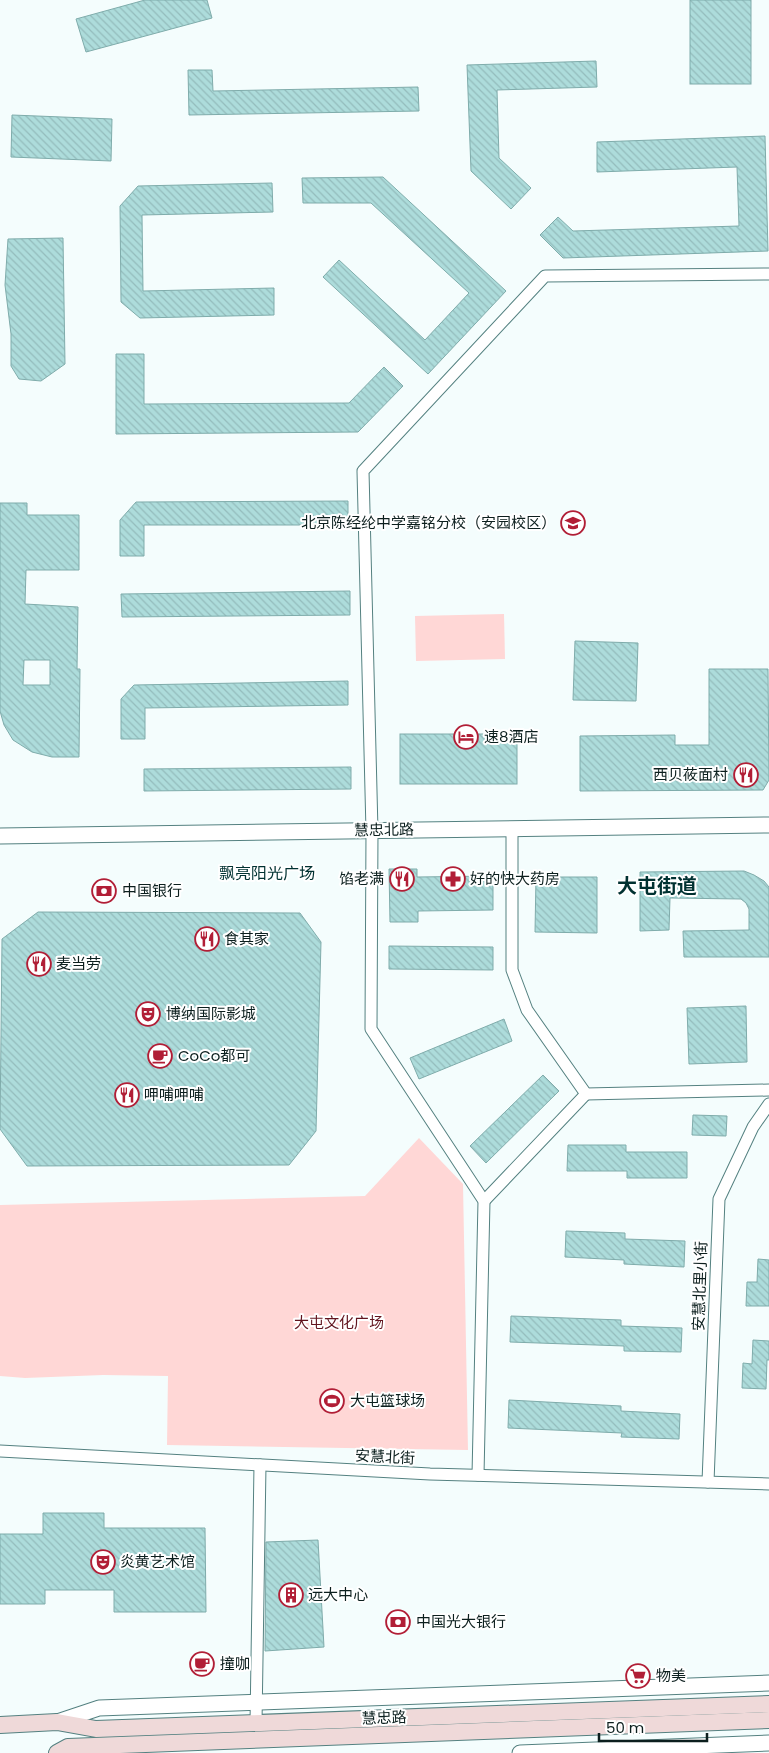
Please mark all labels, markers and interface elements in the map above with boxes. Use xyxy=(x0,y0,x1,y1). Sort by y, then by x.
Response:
school or university icon: 北京陈经纶中学嘉铭分校（安园校区） xyxy=(560,510,586,536)
place label: 北京陈经纶中学嘉铭分校（安园校区） xyxy=(301,512,556,533)
hotel icon: 速8酒店 xyxy=(453,724,479,750)
place label: 速8酒店 xyxy=(484,726,538,747)
restaurant icon: 西贝莜面村 xyxy=(733,762,759,788)
place label: 西贝莜面村 xyxy=(653,764,728,785)
street label: 慧忠北路 xyxy=(354,818,414,841)
district label: 飘亮阳光广场 xyxy=(219,862,315,885)
restaurant icon: 馅老满 xyxy=(389,866,415,892)
pharmacy icon: 好的快大药房 xyxy=(440,866,466,892)
place label: 馅老满 xyxy=(339,868,384,889)
place label: 好的快大药房 xyxy=(470,868,560,889)
district label: 大屯街道 xyxy=(617,872,697,900)
bank icon: 中国银行 xyxy=(91,878,117,904)
place label: 中国银行 xyxy=(122,880,182,901)
restaurant icon: 食其家 xyxy=(194,926,220,952)
place label: 食其家 xyxy=(224,928,269,949)
restaurant icon: 麦当劳 xyxy=(26,951,52,977)
place label: 麦当劳 xyxy=(56,953,101,974)
theatre icon: 博纳国际影城 xyxy=(135,1001,161,1027)
place label: 博纳国际影城 xyxy=(166,1003,256,1024)
cafe icon: CoCo都可 xyxy=(147,1043,173,1069)
place label: CoCo都可 xyxy=(178,1045,250,1066)
restaurant icon: 呷哺呷哺 xyxy=(114,1082,140,1108)
place label: 呷哺呷哺 xyxy=(144,1084,204,1105)
street label: 安慧北里小街 xyxy=(687,1241,712,1331)
park label: 大屯文化广场 xyxy=(294,1312,384,1333)
sports icon: 大屯篮球场 xyxy=(319,1388,345,1414)
place label: 大屯篮球场 xyxy=(350,1390,425,1411)
street label: 安慧北街 xyxy=(355,1444,416,1469)
theatre icon: 炎黄艺术馆 xyxy=(90,1549,116,1575)
place label: 炎黄艺术馆 xyxy=(120,1551,195,1572)
building icon: 远大中心 xyxy=(278,1582,304,1608)
place label: 远大中心 xyxy=(308,1584,368,1605)
bank icon: 中国光大银行 xyxy=(385,1609,411,1635)
place label: 中国光大银行 xyxy=(416,1611,506,1632)
cafe icon: 撞咖 xyxy=(189,1651,215,1677)
place label: 撞咖 xyxy=(220,1653,250,1674)
supermarket icon: 物美 xyxy=(625,1663,651,1689)
place label: 物美 xyxy=(656,1665,686,1686)
street label: 慧忠路 xyxy=(361,1706,407,1729)
scale bar xyxy=(599,1710,706,1742)
text: 50 m xyxy=(606,1717,644,1738)

